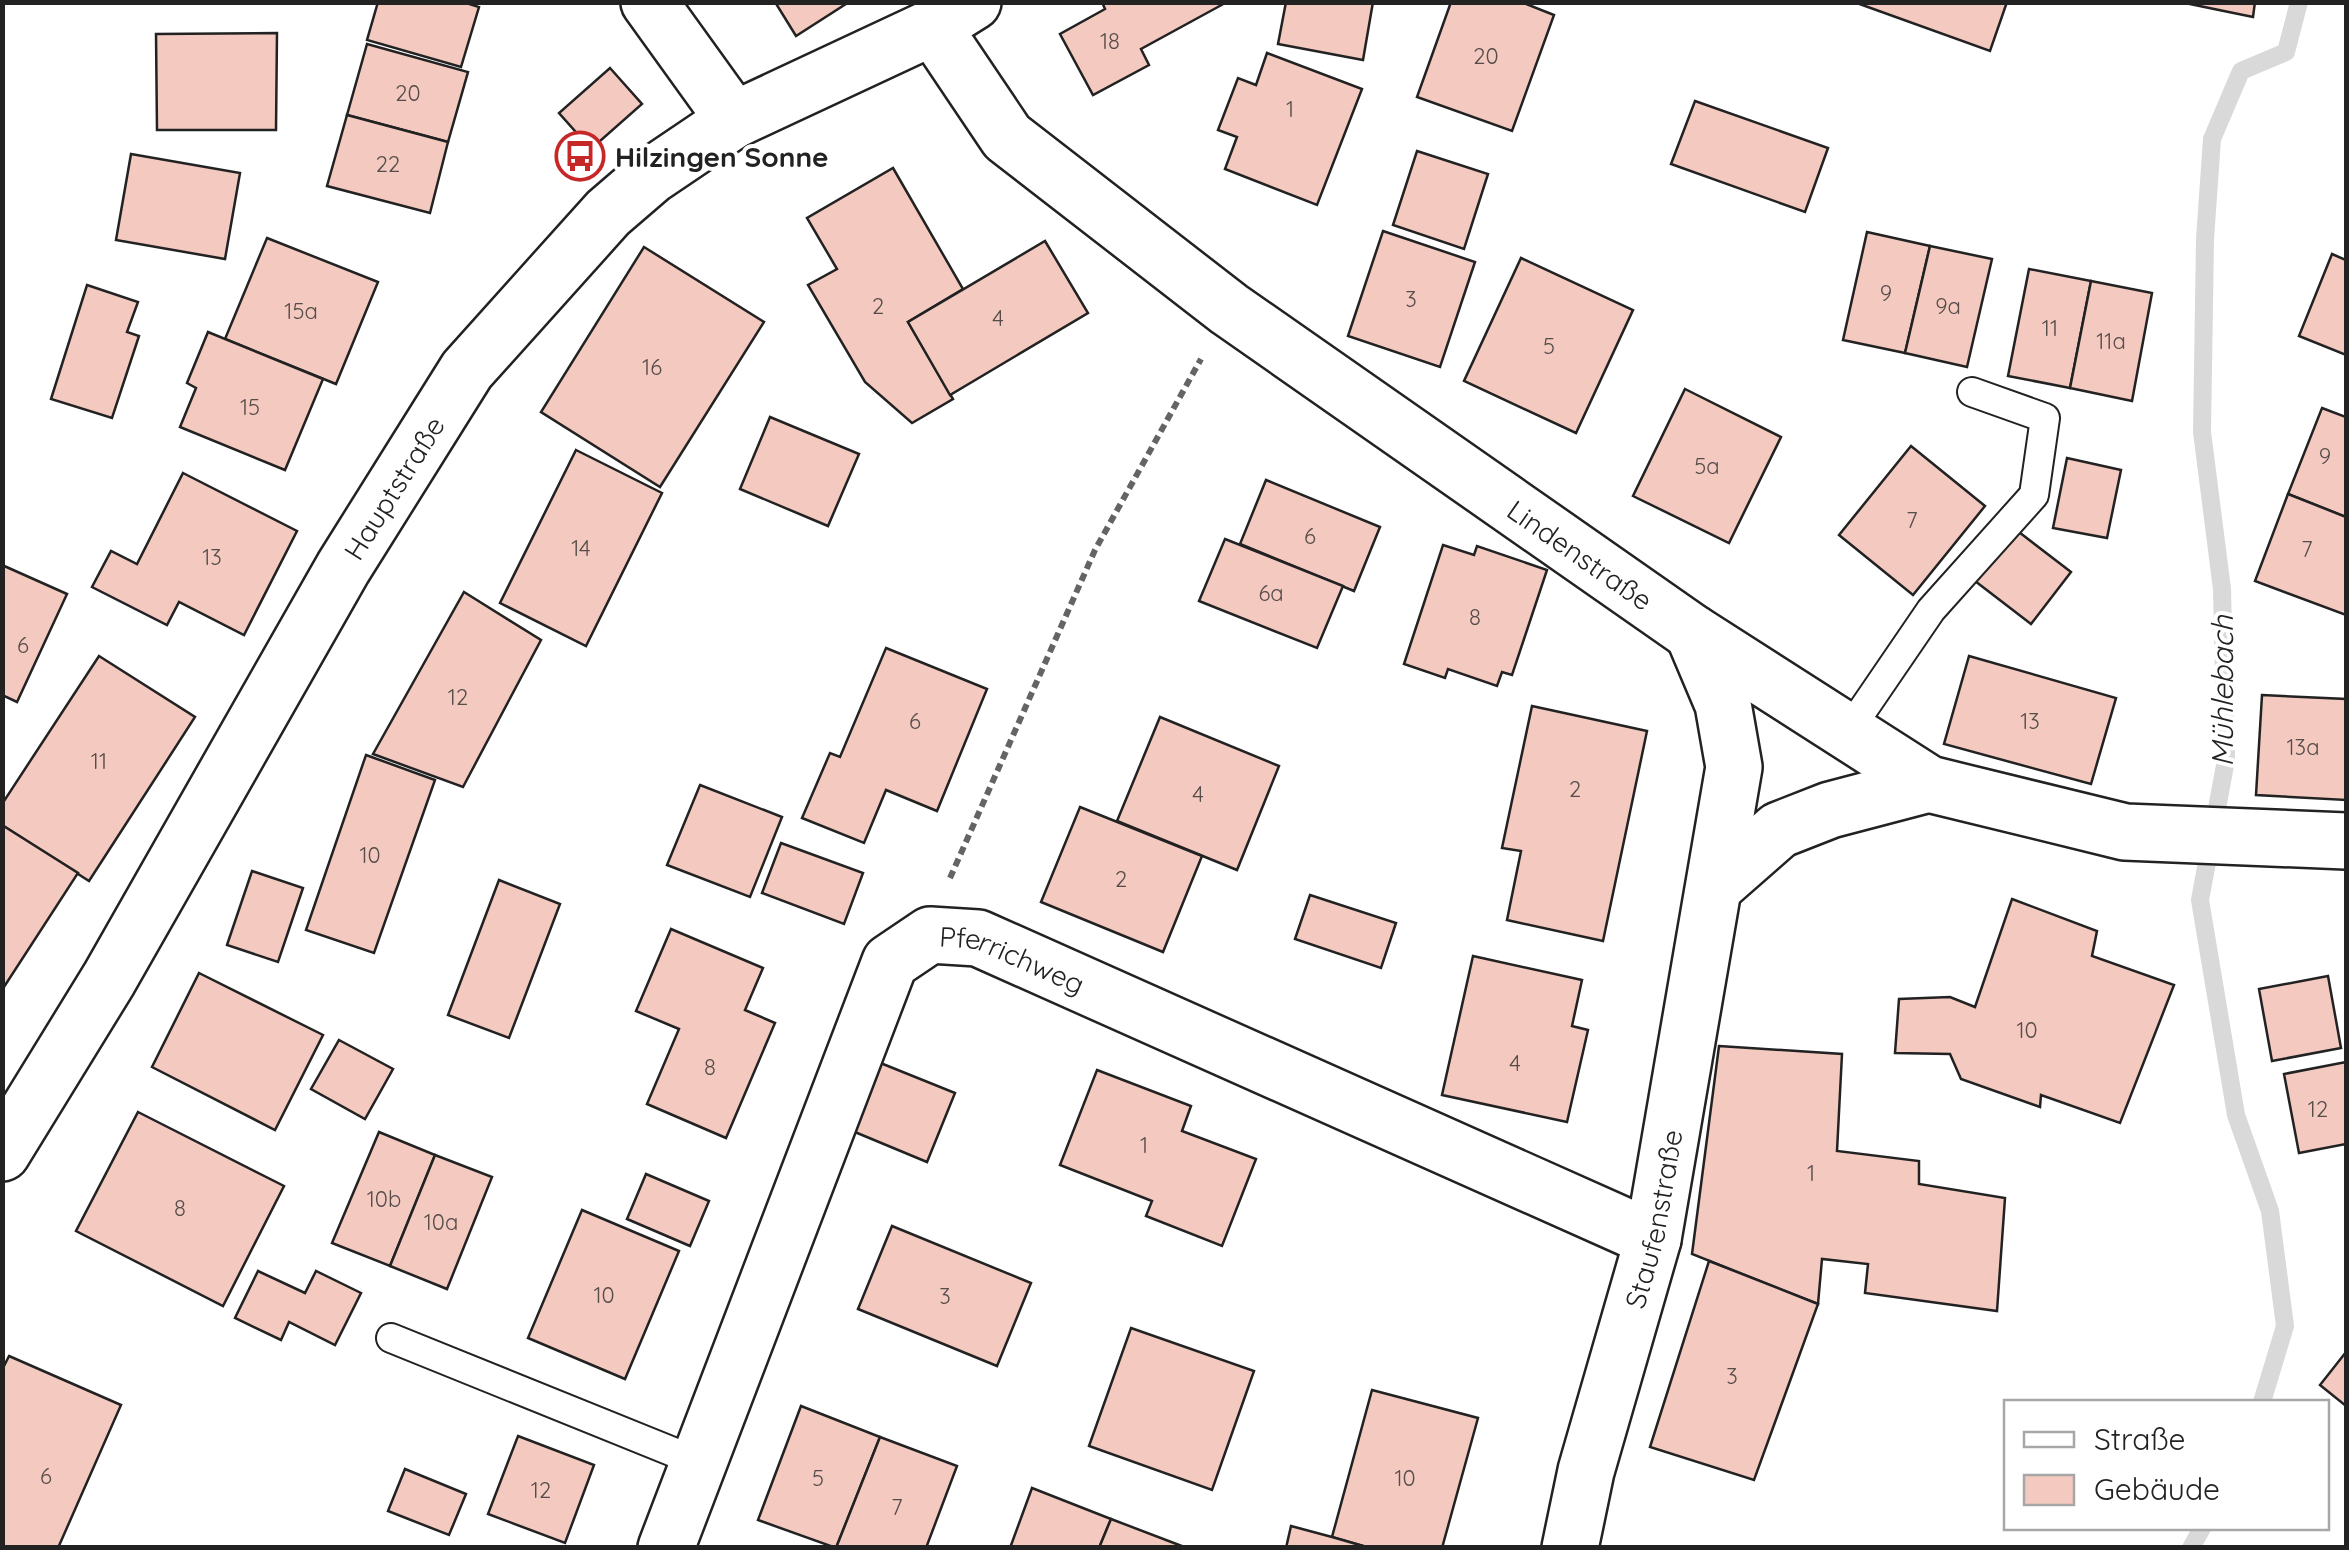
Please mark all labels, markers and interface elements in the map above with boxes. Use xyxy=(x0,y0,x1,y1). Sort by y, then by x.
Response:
house number: 18 xyxy=(1100,27,1120,55)
house number: 20 xyxy=(1473,42,1499,70)
house number: 20 xyxy=(395,79,421,107)
house number: 1 xyxy=(1286,95,1294,123)
bus stop icon: Hilzingen Sonne xyxy=(554,130,606,182)
place label: Hilzingen Sonne xyxy=(615,139,829,174)
house number: 22 xyxy=(376,150,400,178)
house number: 9 xyxy=(1880,279,1892,307)
house number: 3 xyxy=(1405,285,1417,313)
house number: 2 xyxy=(872,292,884,320)
house number: 9a xyxy=(1935,292,1961,320)
house number: 15a xyxy=(284,297,318,325)
house number: 4 xyxy=(992,304,1004,332)
house number: 11 xyxy=(2042,314,2058,342)
house number: 11a xyxy=(2096,327,2126,355)
house number: 5 xyxy=(1543,332,1555,360)
house number: 16 xyxy=(642,353,662,381)
house number: 15 xyxy=(240,393,260,421)
street label: Hauptstraße xyxy=(335,409,451,566)
house number: 9 xyxy=(2319,442,2331,470)
house number: 5a xyxy=(1694,452,1720,480)
street label: Lindenstraße xyxy=(1501,492,1660,617)
house number: 7 xyxy=(1906,506,1918,534)
house number: 6 xyxy=(1304,522,1316,550)
house number: 14 xyxy=(571,534,591,562)
house number: 7 xyxy=(2301,535,2313,563)
house number: 13 xyxy=(202,543,222,571)
house number: 6a xyxy=(1258,579,1284,607)
house number: 8 xyxy=(1469,603,1481,631)
water label: Mühlebach xyxy=(2203,614,2241,767)
house number: 6 xyxy=(17,631,29,659)
house number: 12 xyxy=(448,683,468,711)
house number: 6 xyxy=(909,707,921,735)
house number: 13 xyxy=(2020,707,2040,735)
house number: 13a xyxy=(2286,733,2320,761)
house number: 11 xyxy=(91,747,107,775)
house number: 2 xyxy=(1569,775,1581,803)
house number: 4 xyxy=(1192,780,1204,808)
house number: 10 xyxy=(359,841,381,869)
house number: 2 xyxy=(1115,865,1127,893)
street label: Pferrichweg xyxy=(938,918,1090,1001)
house number: 10 xyxy=(2016,1016,2038,1044)
house number: 4 xyxy=(1509,1049,1521,1077)
house number: 8 xyxy=(704,1053,716,1081)
house number: 12 xyxy=(2308,1095,2328,1123)
street label: Staufenstraße xyxy=(1616,1127,1689,1312)
house number: 1 xyxy=(1140,1131,1148,1159)
house number: 1 xyxy=(1807,1159,1815,1187)
house number: 10b xyxy=(367,1185,401,1213)
house number: 8 xyxy=(174,1194,186,1222)
house number: 10a xyxy=(424,1208,458,1236)
house number: 10 xyxy=(593,1281,615,1309)
house number: 3 xyxy=(939,1282,951,1310)
house number: 3 xyxy=(1726,1362,1738,1390)
legend xyxy=(2004,1400,2329,1530)
text: Straße xyxy=(2094,1420,2186,1458)
house number: 6 xyxy=(40,1462,52,1490)
house number: 5 xyxy=(812,1464,824,1492)
house number: 10 xyxy=(1394,1464,1416,1492)
text: Gebäude xyxy=(2094,1470,2220,1508)
house number: 12 xyxy=(531,1476,551,1504)
house number: 7 xyxy=(891,1493,903,1521)

